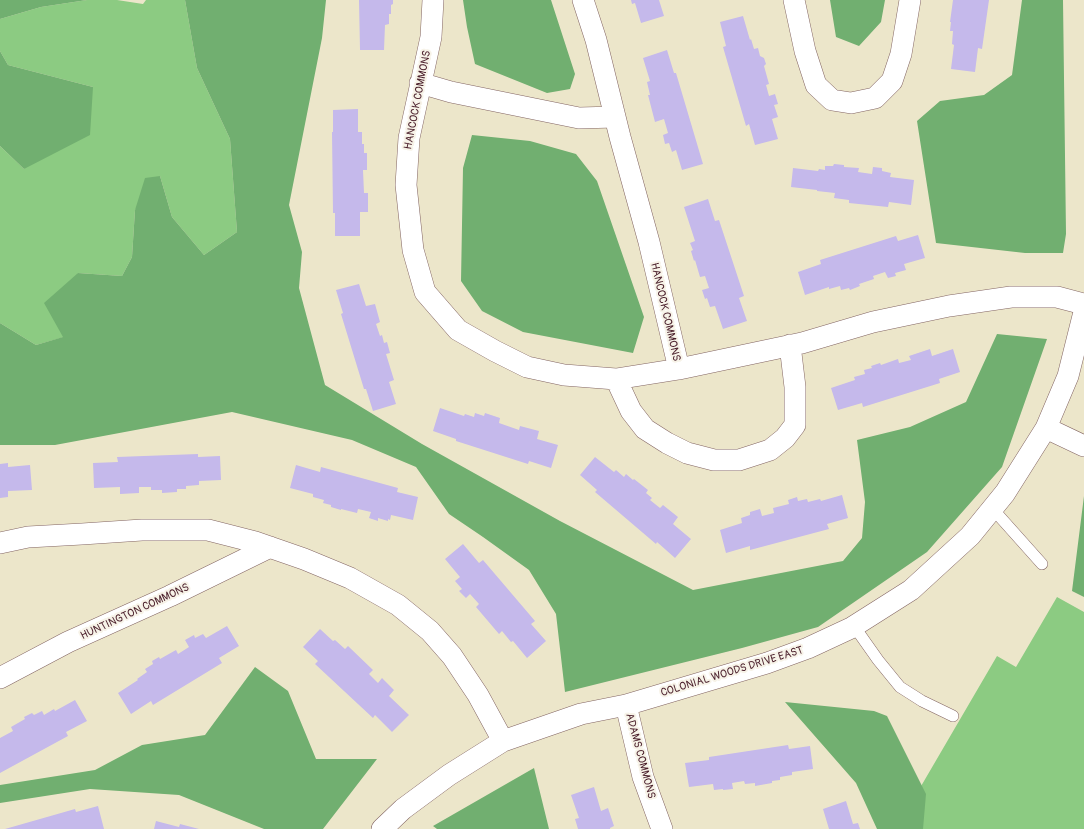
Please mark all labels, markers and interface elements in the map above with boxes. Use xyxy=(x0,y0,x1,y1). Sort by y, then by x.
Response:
street label: HANCOCK COMMONS xyxy=(402,49,434,151)
street label: HANCOCK COMMONS xyxy=(647,261,683,363)
street label: HUNTINGTON COMMONS xyxy=(78,581,192,643)
street label: COLONIAL WOODS DRIVE EAST xyxy=(659,644,805,700)
street label: ADAMS COMMONS xyxy=(622,712,658,800)

